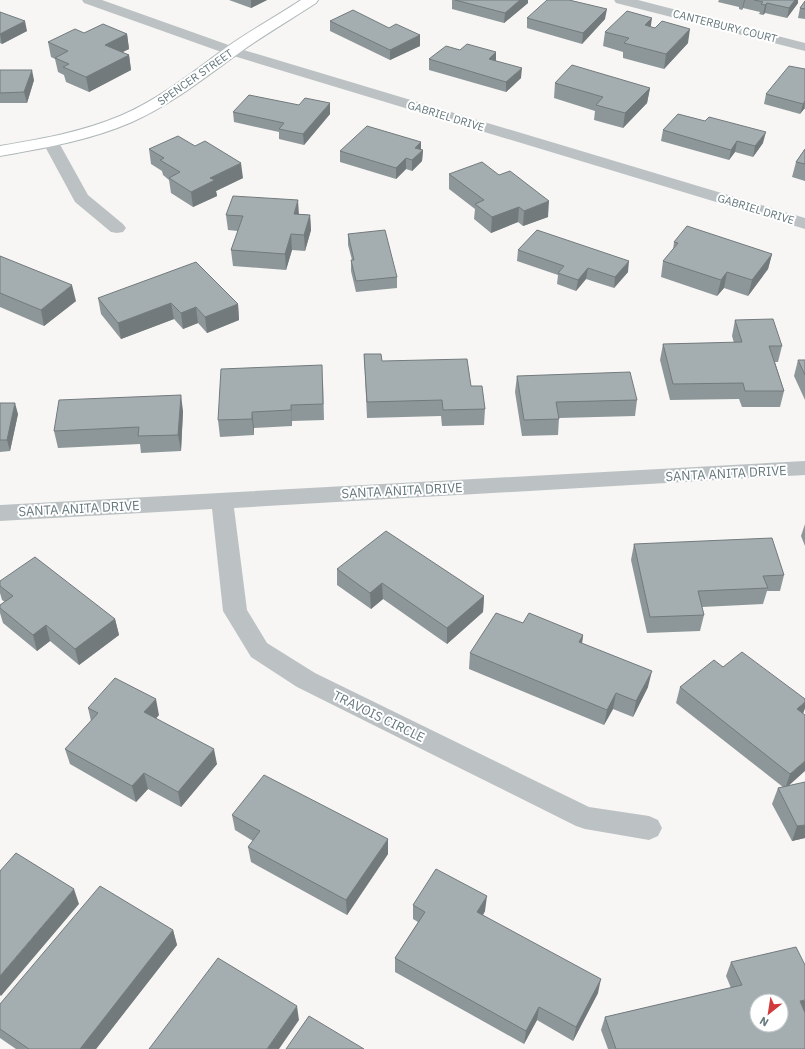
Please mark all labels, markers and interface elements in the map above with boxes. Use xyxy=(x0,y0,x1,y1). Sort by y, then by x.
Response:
street label: CANTERBURY COURT xyxy=(671,6,779,46)
street label: SPENCER STREET xyxy=(155,45,236,108)
street label: GABRIEL DRIVE xyxy=(406,98,486,134)
street label: GABRIEL DRIVE xyxy=(716,191,796,227)
street label: SANTA ANITA DRIVE xyxy=(665,462,787,485)
street label: SANTA ANITA DRIVE xyxy=(341,479,463,502)
street label: SANTA ANITA DRIVE xyxy=(18,497,140,520)
street label: TRAVOIS CIRCLE xyxy=(330,687,427,746)
north arrow xyxy=(749,993,789,1033)
text: N xyxy=(757,1014,771,1030)

